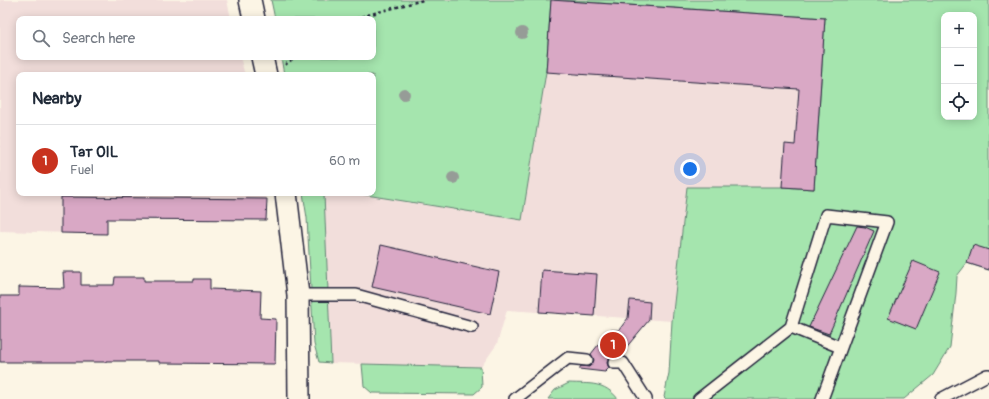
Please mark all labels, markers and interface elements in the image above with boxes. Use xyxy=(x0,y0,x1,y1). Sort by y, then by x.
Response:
map controls xyxy=(941,12,977,120)
button: + xyxy=(941,12,977,48)
search box xyxy=(16,16,376,60)
icon: search xyxy=(30,27,52,49)
text: Search here xyxy=(62,29,135,48)
button: − xyxy=(941,48,977,84)
button: locate xyxy=(941,84,977,120)
text: Nearby xyxy=(32,88,81,109)
text: Тат OIL xyxy=(70,143,118,162)
text: 1 xyxy=(42,153,48,169)
text: 60 m xyxy=(329,153,360,169)
your location xyxy=(680,159,700,179)
text: Fuel xyxy=(70,162,94,178)
pin: 1 xyxy=(600,330,626,360)

